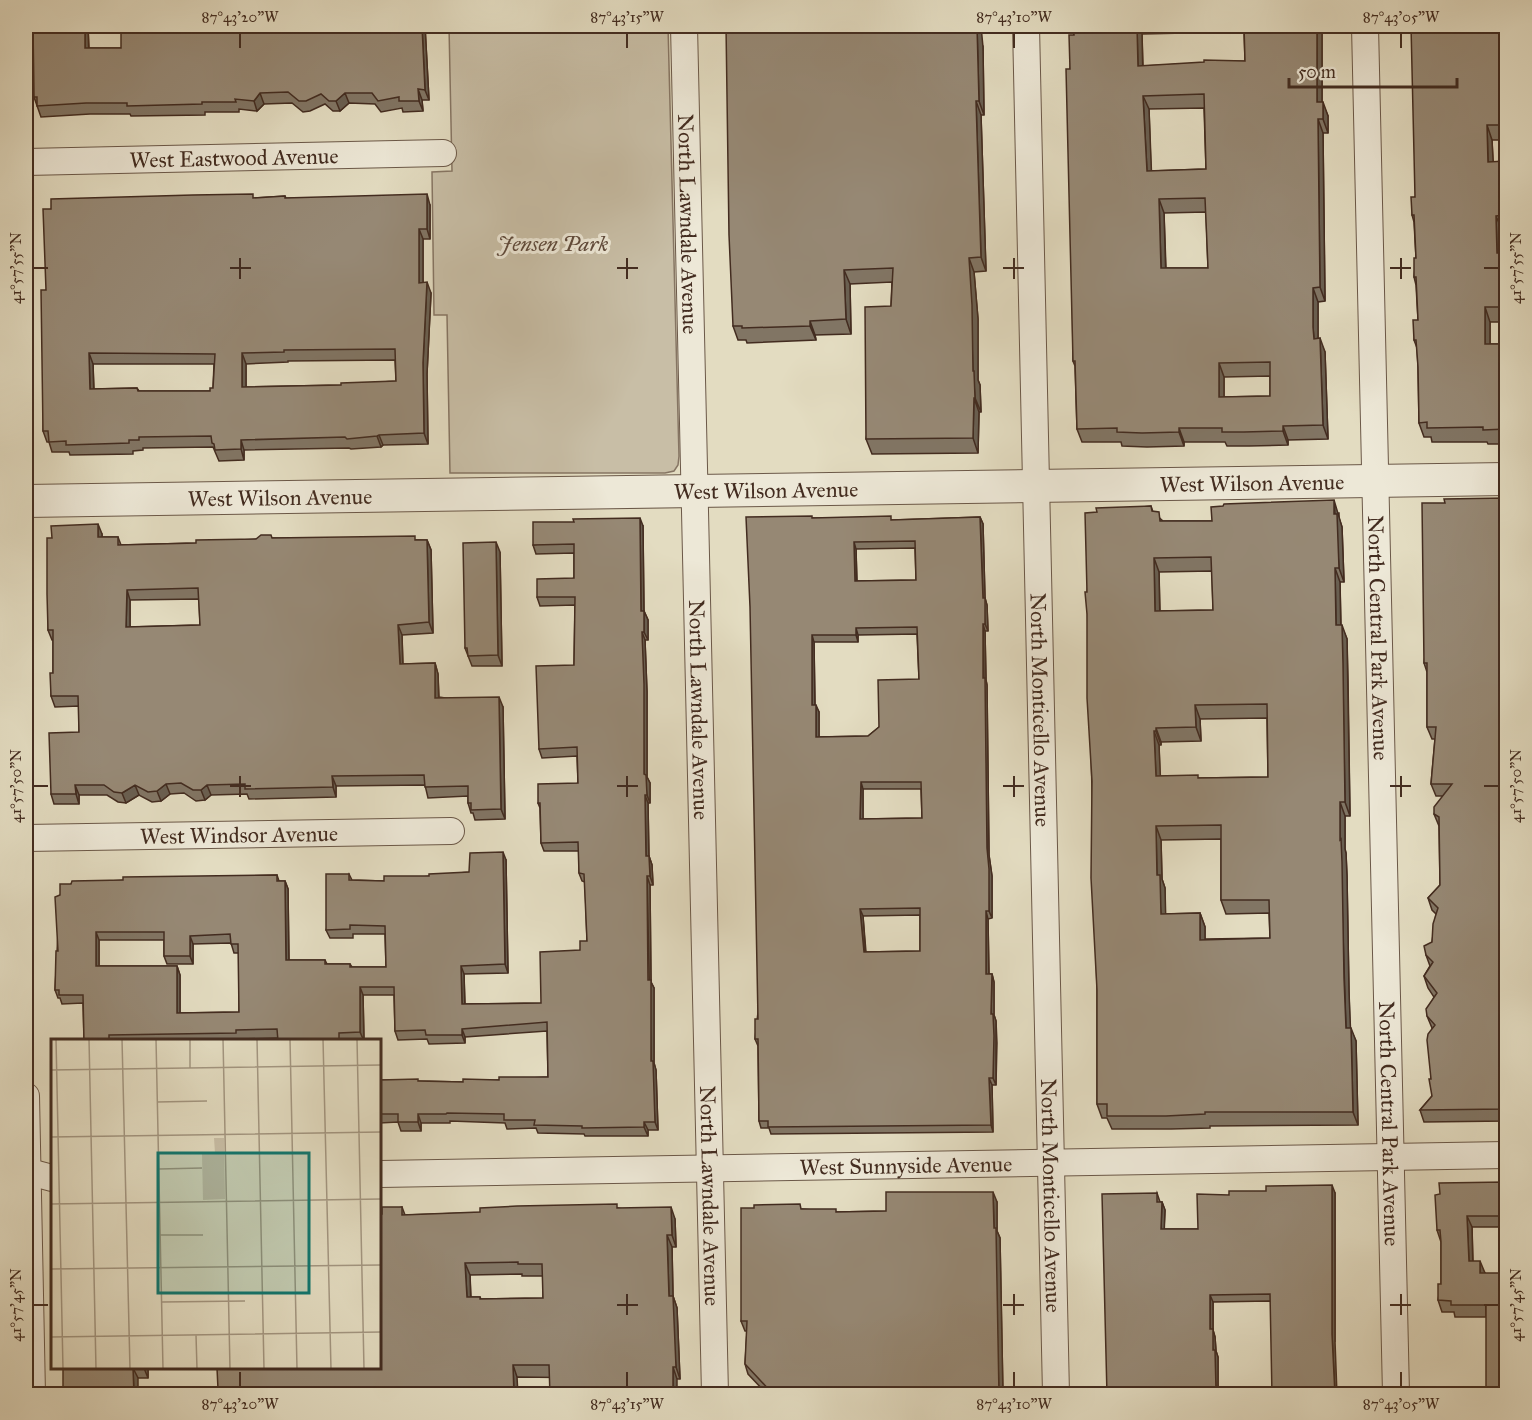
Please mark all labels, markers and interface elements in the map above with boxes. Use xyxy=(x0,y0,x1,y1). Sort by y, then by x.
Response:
text: 87°43'20"W xyxy=(202,8,279,26)
text: 87°43'15"W xyxy=(590,8,665,26)
text: 87°43'10"W xyxy=(976,8,1052,26)
text: 87°43'05"W xyxy=(1363,8,1440,26)
scale bar xyxy=(1289,51,1457,89)
text: 50 m xyxy=(1298,61,1336,83)
street label: North Lawndale Avenue xyxy=(672,113,704,334)
street label: West Eastwood Avenue xyxy=(129,142,339,173)
park label: Jensen Park xyxy=(496,230,608,257)
text: 41°57'55"N xyxy=(7,232,25,304)
text: 41°57'55"N xyxy=(1507,232,1525,304)
street label: West Wilson Avenue xyxy=(1159,468,1344,498)
street label: West Wilson Avenue xyxy=(673,475,858,505)
street label: West Wilson Avenue xyxy=(187,482,373,512)
street label: North Central Park Avenue xyxy=(1363,515,1395,761)
street label: North Monticello Avenue xyxy=(1025,592,1057,827)
street label: North Lawndale Avenue xyxy=(684,599,715,820)
text: 41°57'50"N xyxy=(7,749,25,823)
text: 41°57'50"N xyxy=(1507,749,1525,823)
street label: West Windsor Avenue xyxy=(140,819,338,850)
street label: North Central Park Avenue xyxy=(1374,1001,1406,1247)
inset map xyxy=(51,1039,381,1369)
street label: North Monticello Avenue xyxy=(1036,1078,1068,1313)
street label: North Lawndale Avenue xyxy=(695,1085,727,1306)
street label: West Sunnyside Avenue xyxy=(799,1150,1013,1180)
text: 41°57'45"N xyxy=(7,1268,25,1342)
text: 41°57'45"N xyxy=(1507,1268,1525,1342)
text: 87°43'20"W xyxy=(202,1395,279,1413)
text: 87°43'15"W xyxy=(590,1395,665,1413)
text: 87°43'10"W xyxy=(976,1395,1052,1413)
text: 87°43'05"W xyxy=(1363,1395,1440,1413)

